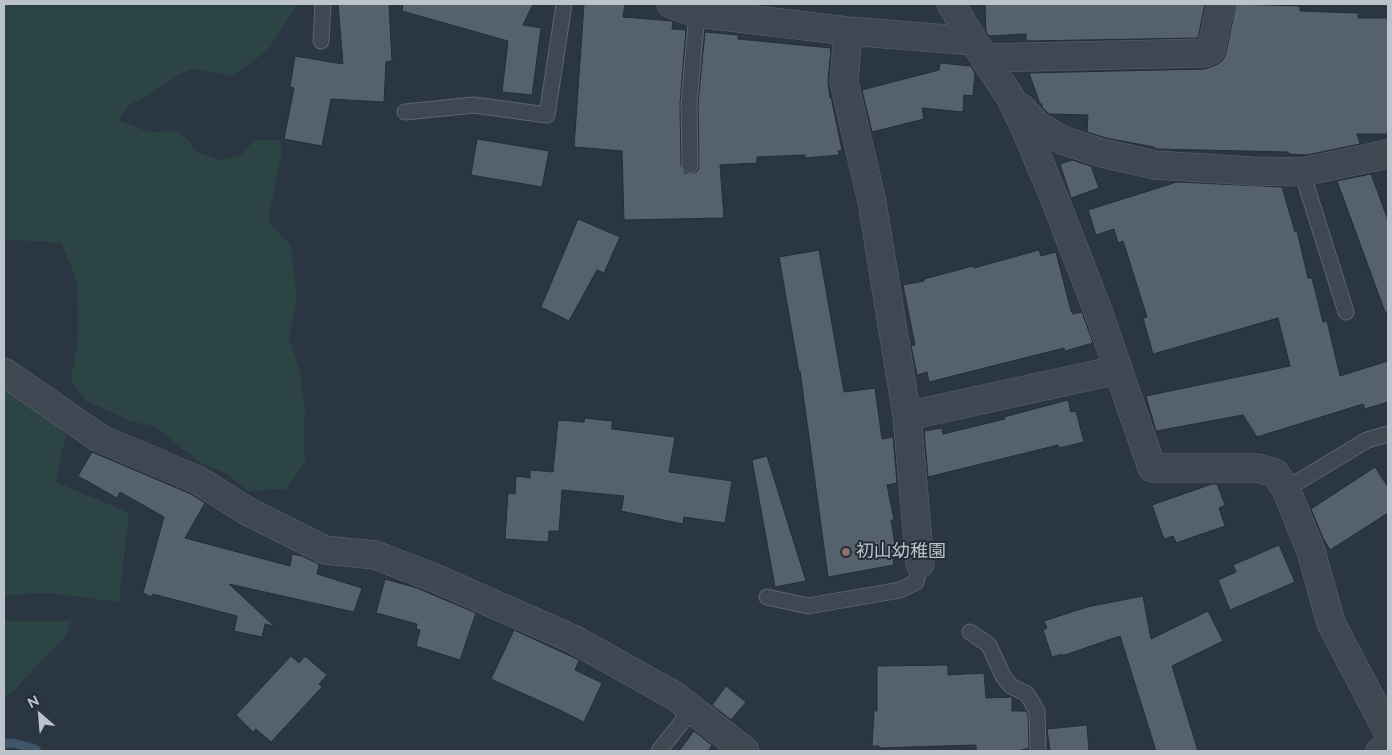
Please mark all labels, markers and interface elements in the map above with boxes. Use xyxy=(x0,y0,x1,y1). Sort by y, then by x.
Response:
place label: 初山幼稚園 xyxy=(856,541,946,563)
marker: 初山幼稚園 xyxy=(840,546,852,558)
north arrow xyxy=(15,690,65,740)
text: N xyxy=(25,692,42,711)

